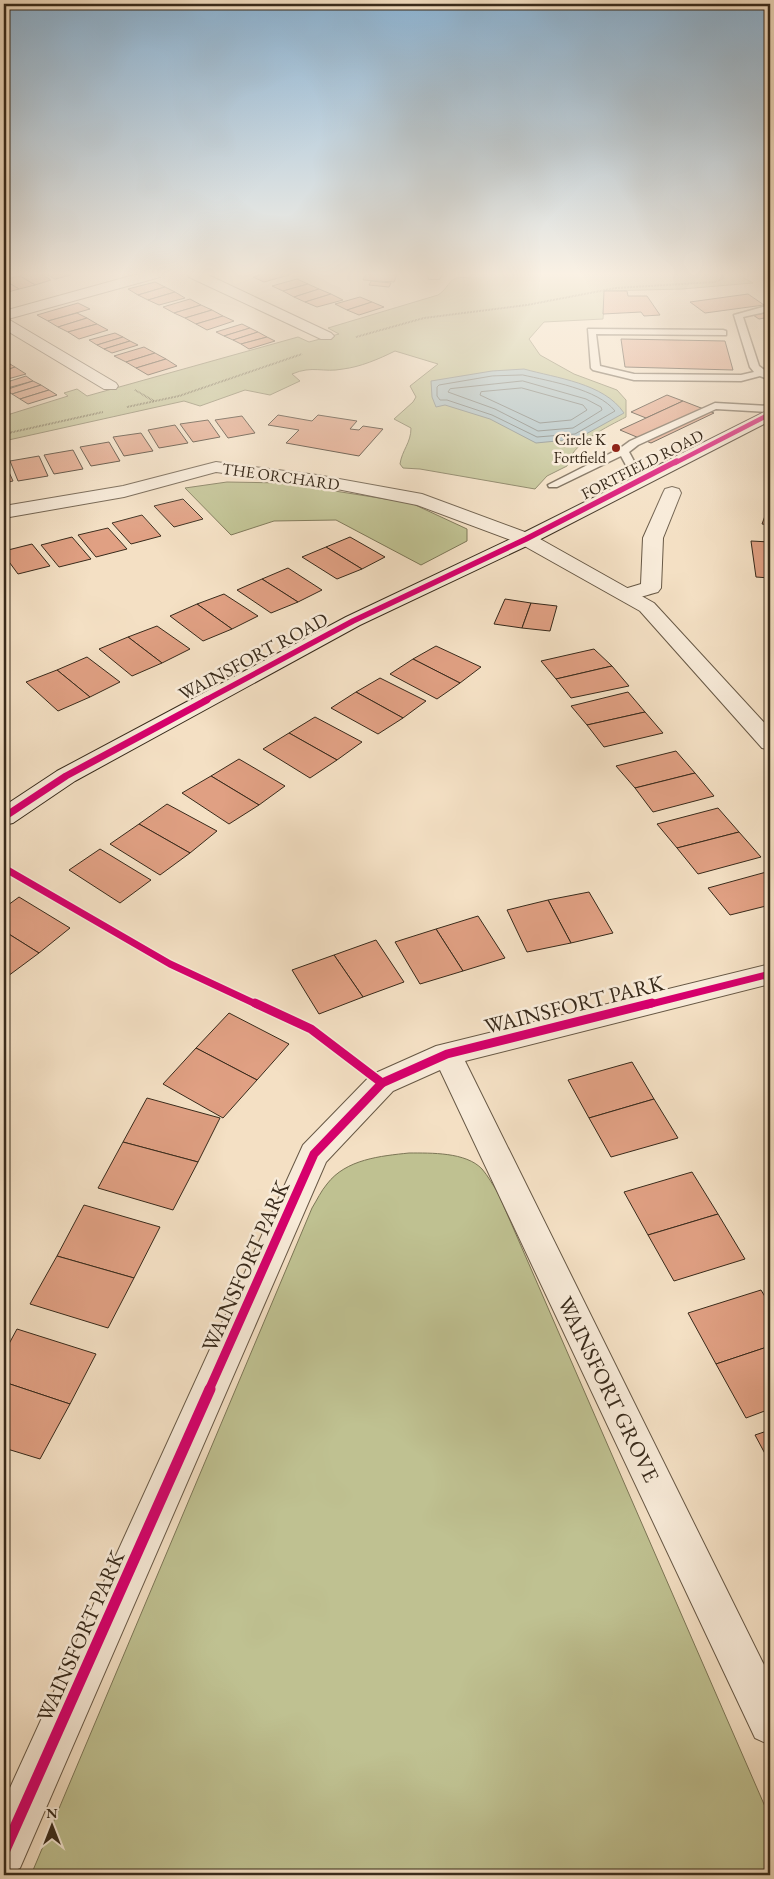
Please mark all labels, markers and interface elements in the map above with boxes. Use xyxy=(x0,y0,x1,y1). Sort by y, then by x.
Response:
street label: FORTFIELD ROAD xyxy=(578,425,707,504)
place label: Circle K Fortfield xyxy=(554,429,607,468)
marker: Circle K Fortfield xyxy=(610,442,622,454)
street label: THE ORCHARD xyxy=(221,458,341,495)
street label: WAINSFORT ROAD xyxy=(174,606,332,706)
street label: WAINSFORT PARK xyxy=(481,968,668,1041)
street label: WAINSFORT PARK xyxy=(195,1175,297,1356)
street label: WAINSFORT GROVE xyxy=(551,1292,666,1487)
street label: WAINSFORT PARK xyxy=(30,1545,132,1726)
north arrow xyxy=(28,1802,78,1852)
text: N xyxy=(46,1804,58,1822)

